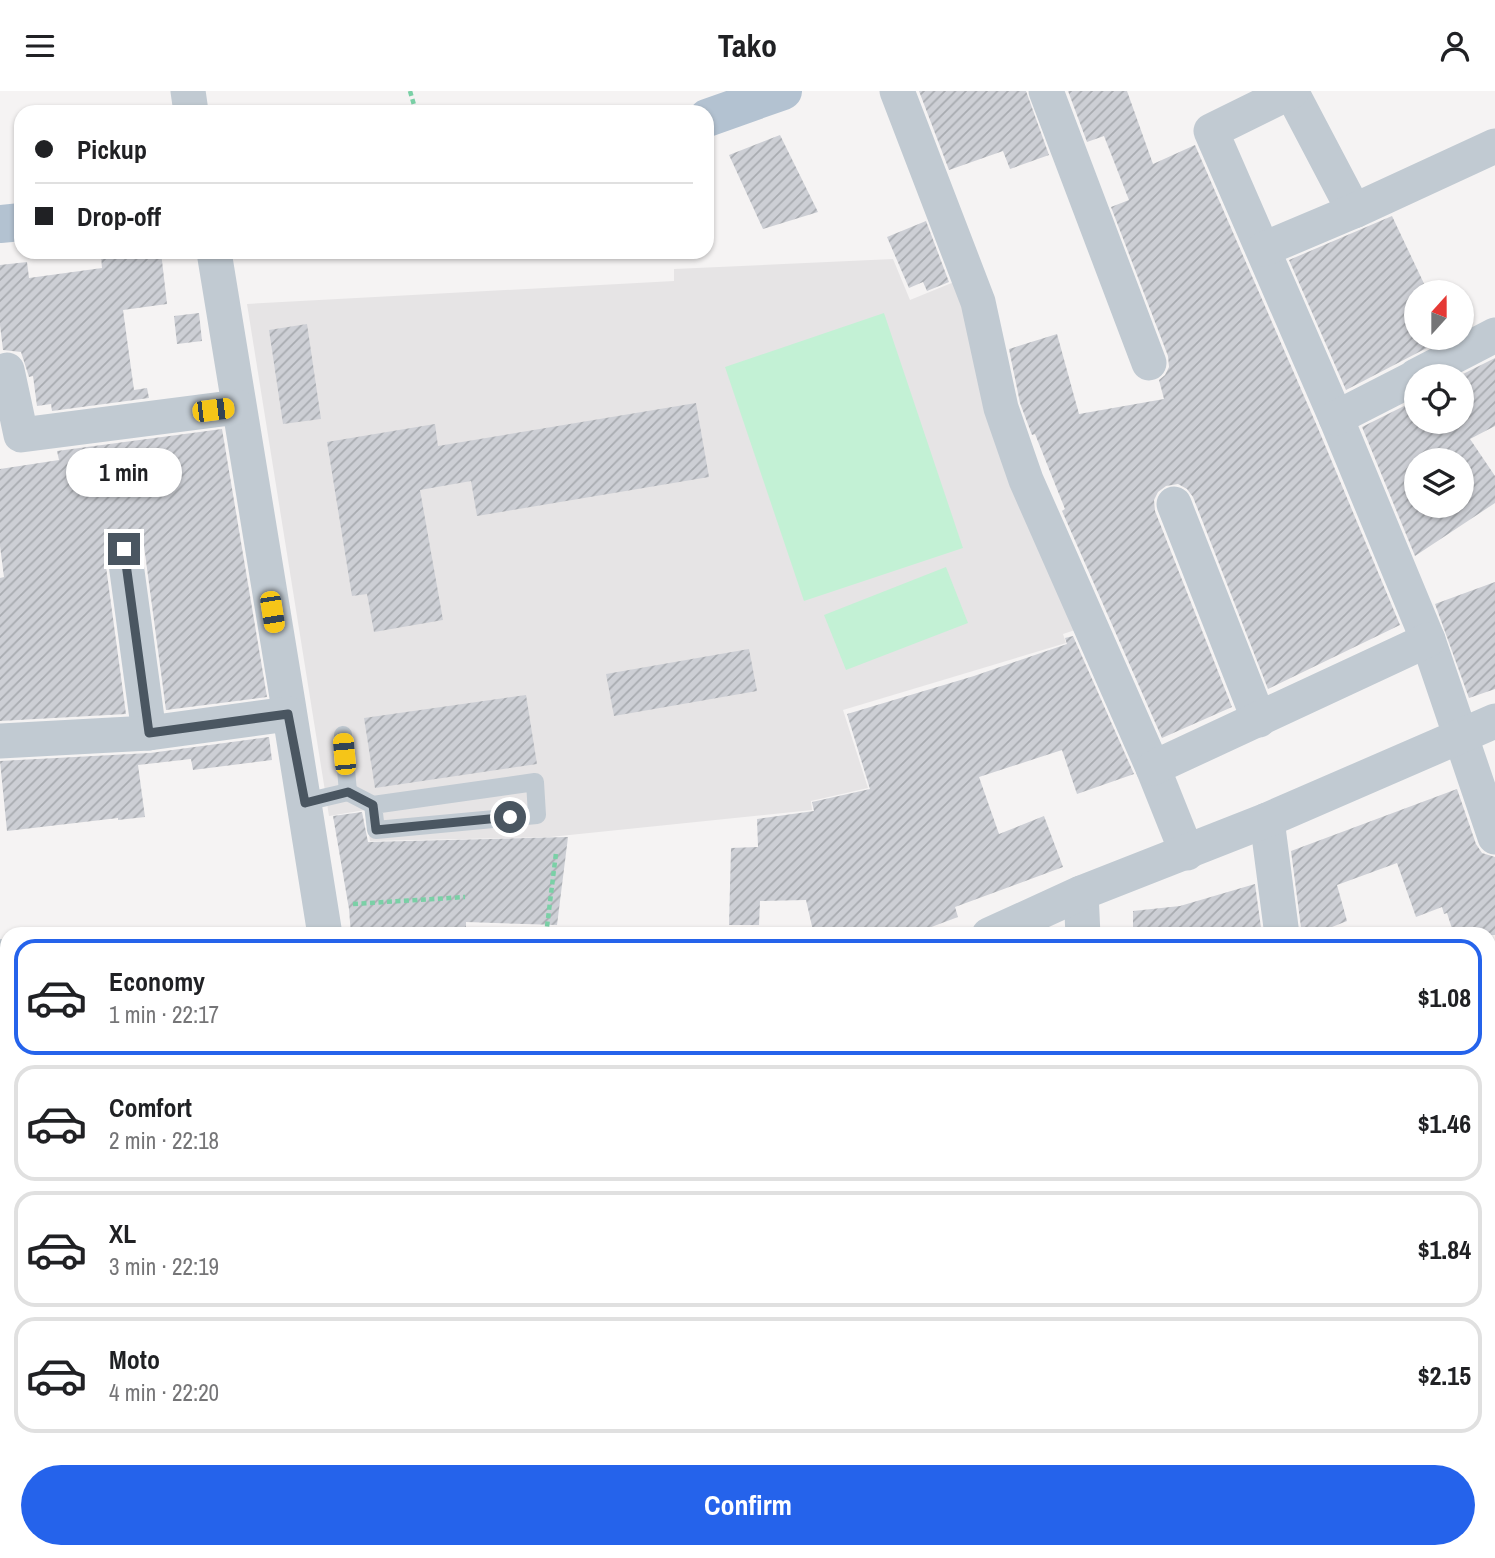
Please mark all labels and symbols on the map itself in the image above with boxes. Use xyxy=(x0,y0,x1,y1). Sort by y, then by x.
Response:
north arrow xyxy=(1404,280,1474,350)
car xyxy=(191,397,236,423)
callout: 1 min xyxy=(66,447,182,497)
route end xyxy=(108,533,140,565)
car xyxy=(259,590,286,634)
car xyxy=(332,732,357,776)
route start xyxy=(494,801,526,833)

